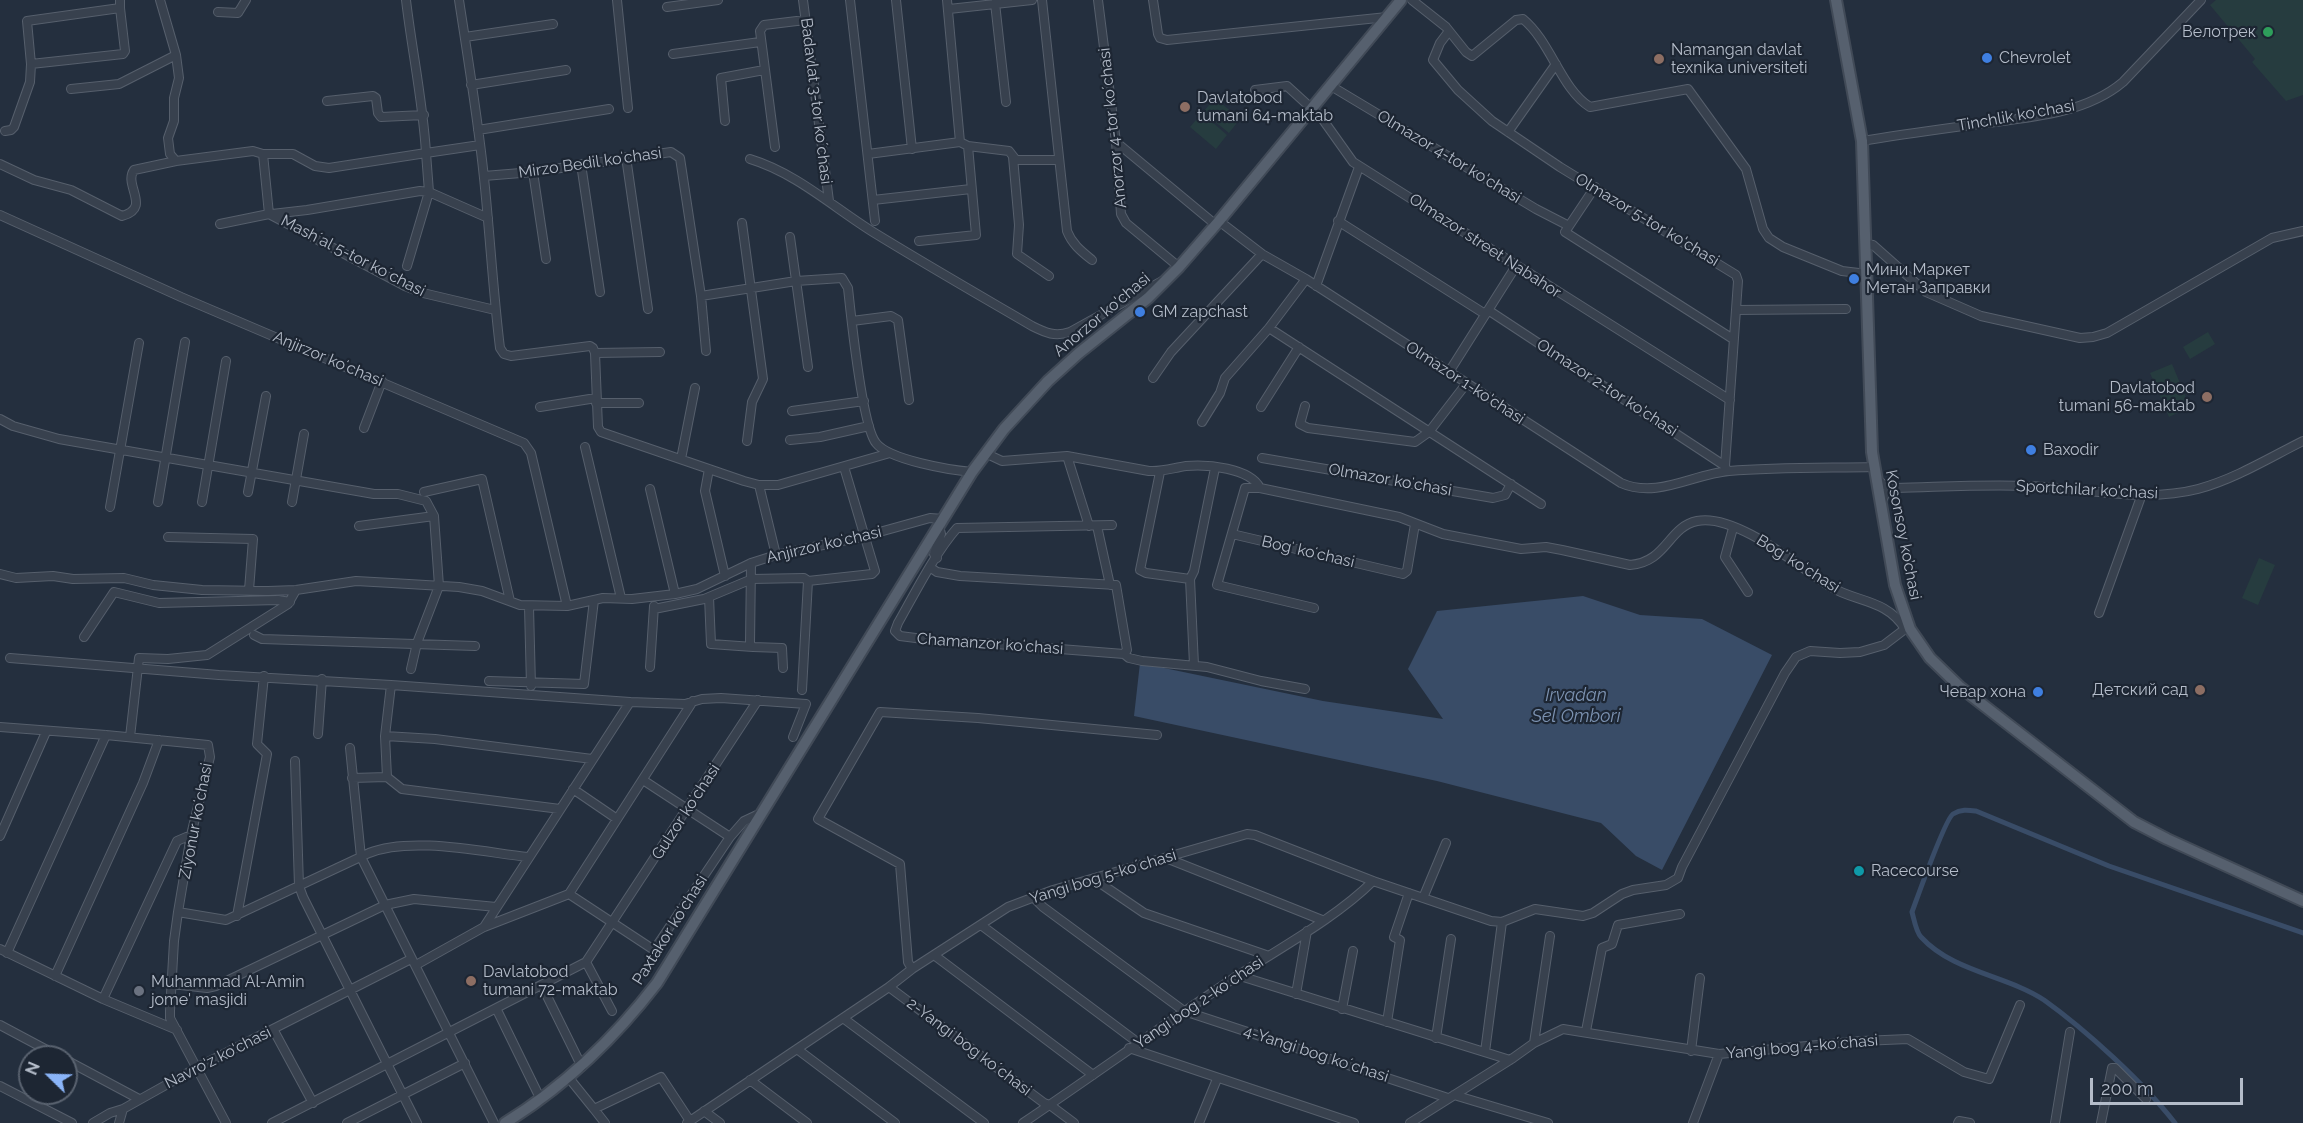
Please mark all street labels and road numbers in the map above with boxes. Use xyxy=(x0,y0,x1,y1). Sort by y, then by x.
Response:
street label: Badavlat 3-tor koʼchasi xyxy=(796,17,836,185)
street label: Anorzor 4-tor koʼchasi xyxy=(1095,47,1131,209)
street label: Tinchlik ko'chasi xyxy=(1956,96,2076,136)
street label: Olmazor 4-tor ko'chasi xyxy=(1374,106,1524,208)
street label: Mirzo Bedil koʻchasi xyxy=(517,143,663,183)
street label: Olmazor 5-tor ko'chasi xyxy=(1572,169,1722,271)
street label: Olmazor street Nabahor xyxy=(1405,190,1565,302)
street label: Mashʼal 5-tor koʼchasi xyxy=(278,211,428,301)
street label: Anorzor ko'chasi xyxy=(1050,269,1154,361)
street label: Anjirzor koʻchasi xyxy=(270,327,386,391)
street label: Olmazor 2-tor ko'chasi xyxy=(1533,335,1681,441)
street label: Olmazor 1-ko'chasi xyxy=(1402,337,1528,429)
street label: Olmazor koʻchasi xyxy=(1327,460,1453,500)
street label: Kosonsoy ko’chasi xyxy=(1881,468,1925,602)
street label: Sportchilar ko'chasi xyxy=(2015,477,2159,503)
street label: Anjirzor koʻchasi xyxy=(764,522,884,568)
street label: Bogʻ koʻchasi xyxy=(1753,531,1843,597)
street label: Bogʻ koʻchasi xyxy=(1260,532,1356,572)
street label: Chamanzor koʻchasi xyxy=(916,629,1064,659)
street label: Ziyonur koʻchasi xyxy=(175,761,217,881)
street label: Gulzor koʻchasi xyxy=(648,761,724,863)
street label: Yangi bog 5-koʼchasi xyxy=(1027,846,1179,908)
street label: Paxtakor koʻchasi xyxy=(628,871,712,989)
street label: Yangi bog 2-koʼchasi xyxy=(1131,953,1267,1053)
street label: 2-Yangi bog koʼchasi xyxy=(903,994,1035,1100)
street label: 4-Yangi bog koʼchasi xyxy=(1241,1021,1391,1087)
street label: Navro'z ko'chasi xyxy=(162,1023,274,1093)
street label: Yangi bog 4-koʼchasi xyxy=(1725,1031,1879,1063)

